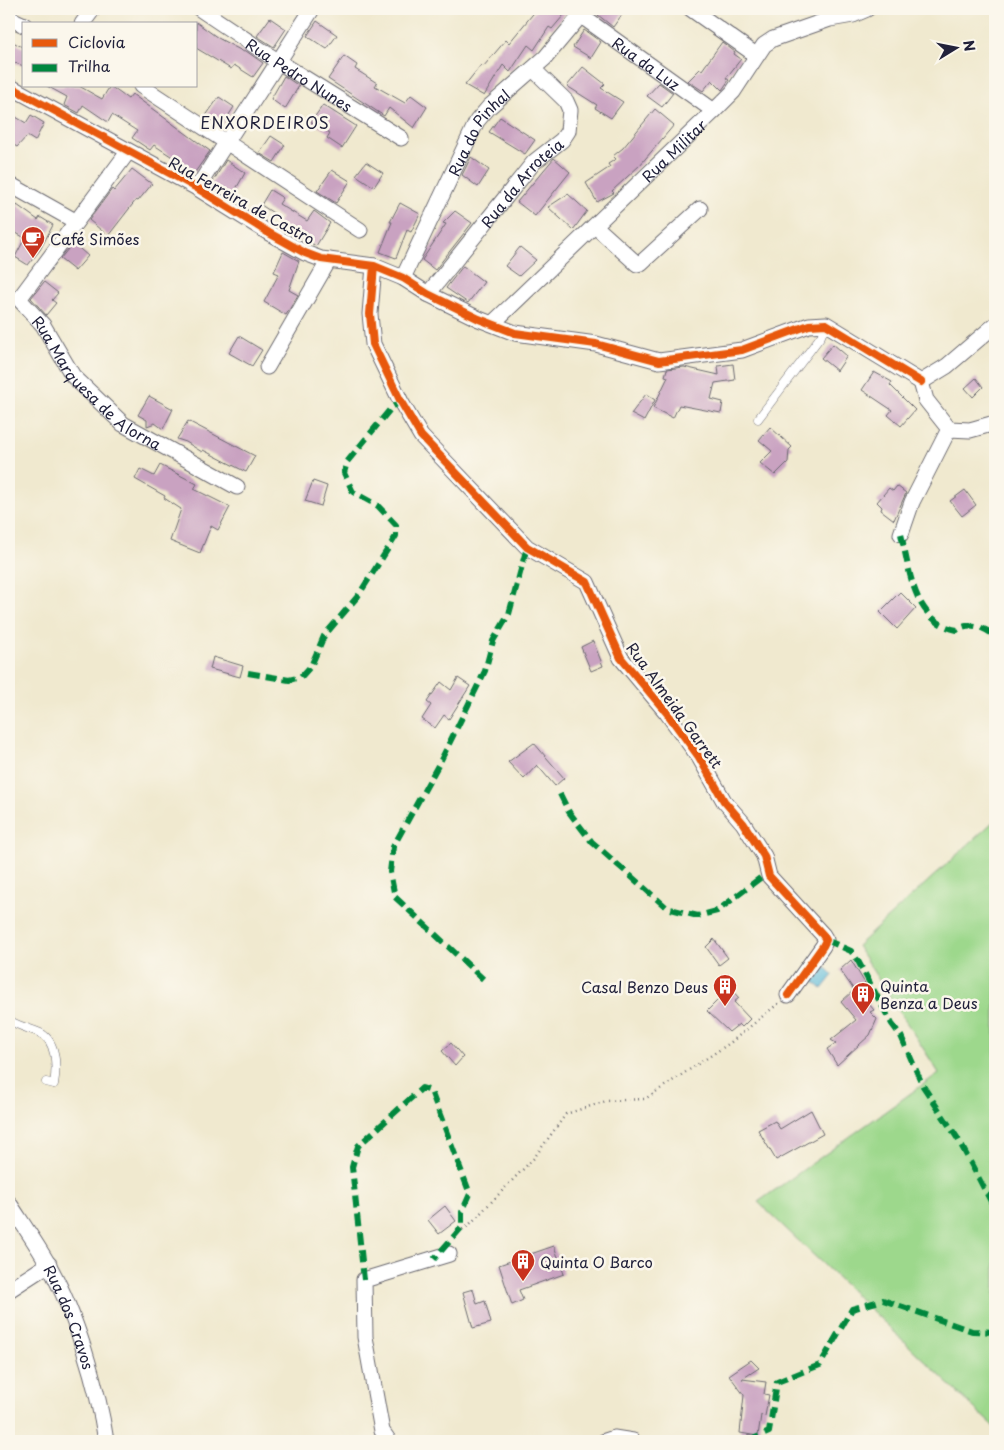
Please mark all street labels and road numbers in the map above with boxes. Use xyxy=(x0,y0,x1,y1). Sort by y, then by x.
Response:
street label: Rua da Luz xyxy=(608,31,685,95)
street label: Rua Pedro Nunes xyxy=(242,32,357,117)
street label: Rua do Pinhal xyxy=(441,83,514,179)
street label: Rua Militar xyxy=(636,113,711,187)
street label: Rua da Arroteia xyxy=(475,132,568,232)
street label: Rua Ferreira de Castro xyxy=(165,150,319,250)
street label: Rua Marquesa de Alorna xyxy=(28,310,167,455)
street label: Rua Almeida Garrett xyxy=(621,637,729,773)
street label: Rua dos Cravos xyxy=(39,1260,101,1372)

